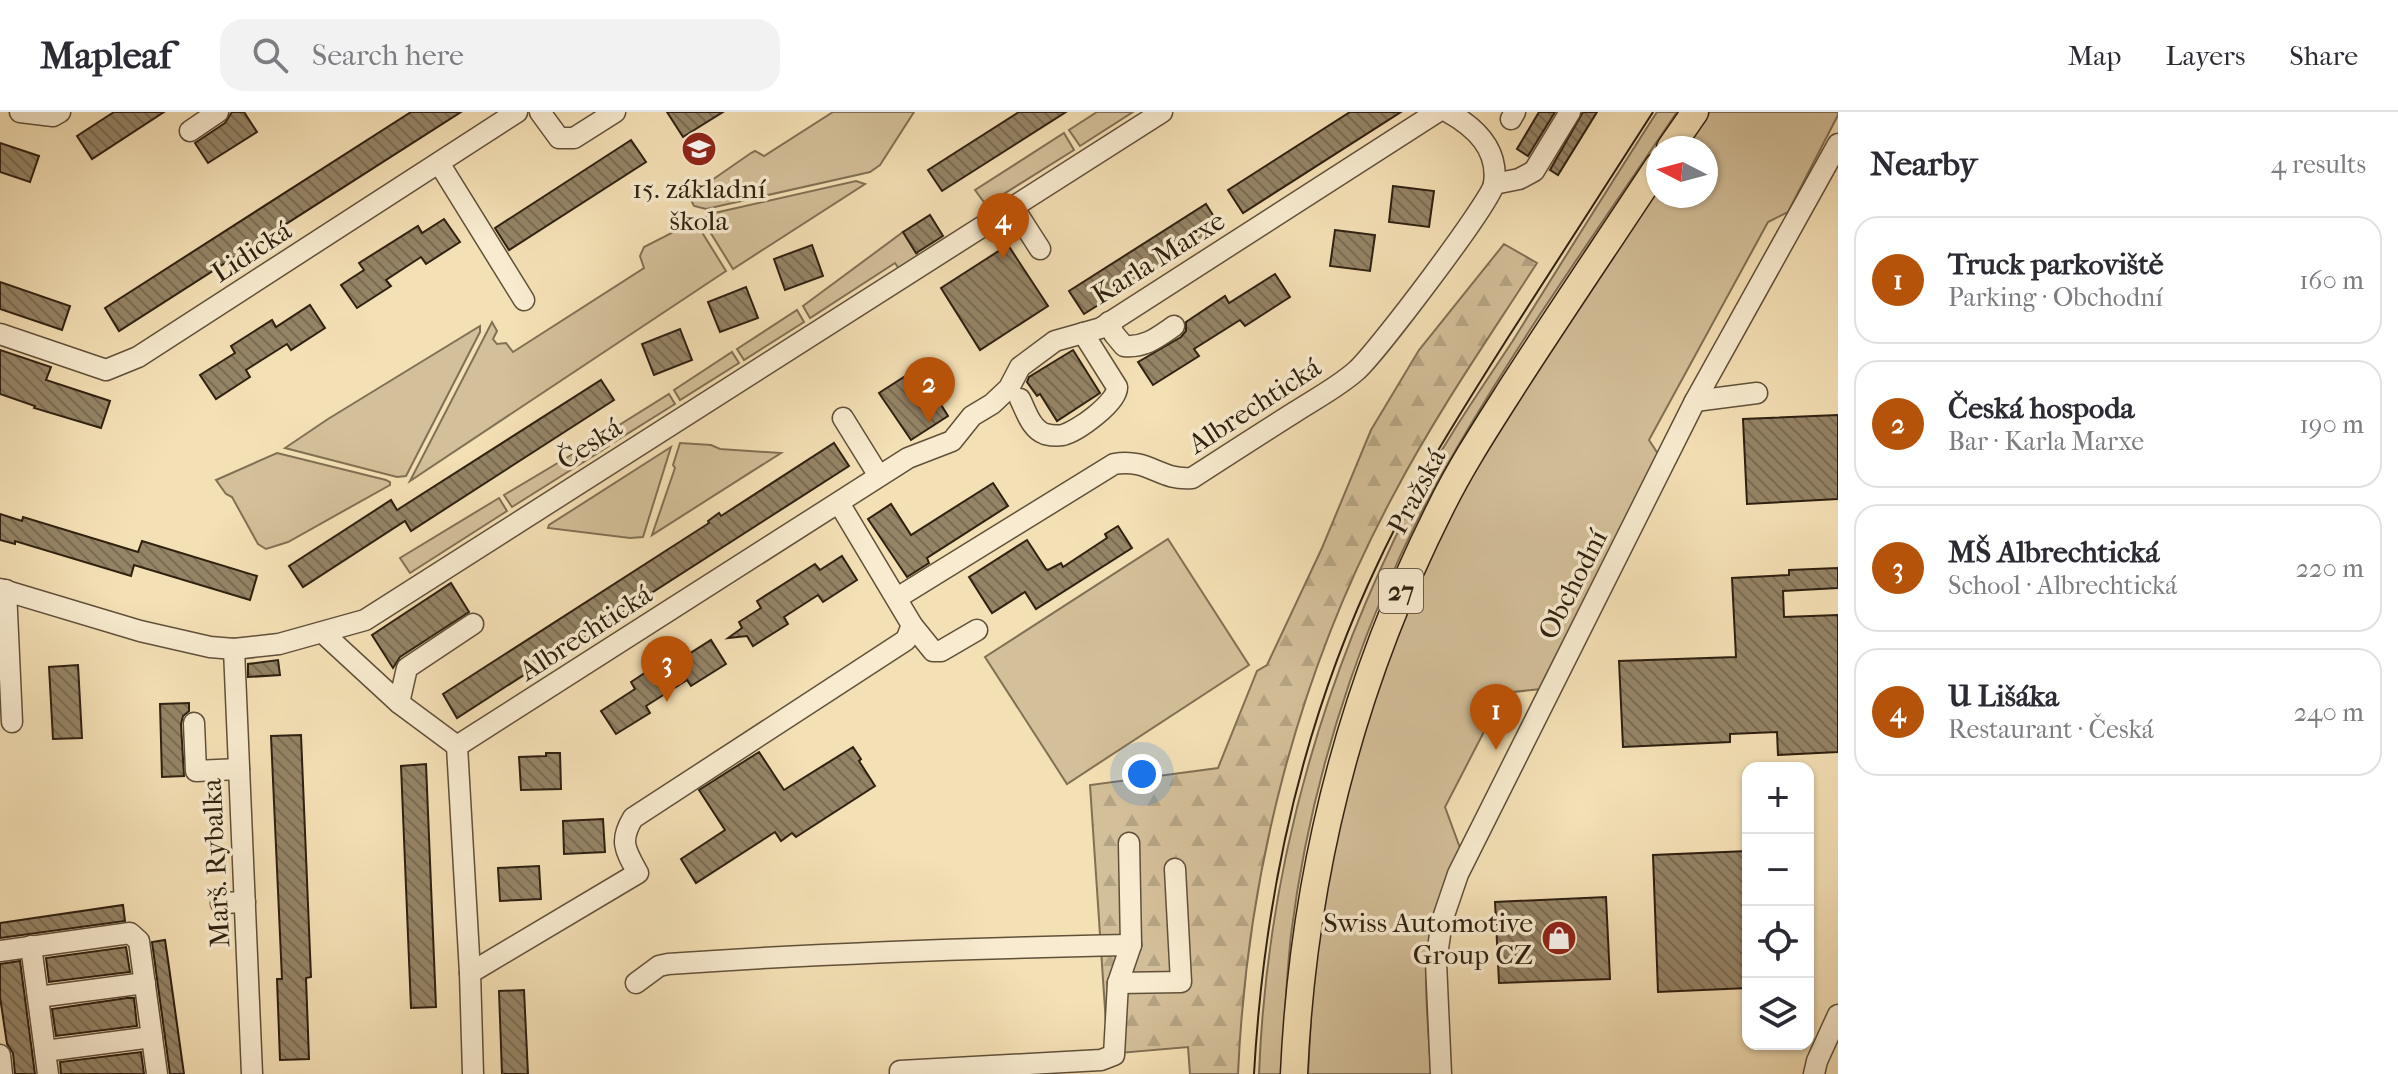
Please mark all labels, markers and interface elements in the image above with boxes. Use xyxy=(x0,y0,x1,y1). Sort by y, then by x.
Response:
search box xyxy=(220,19,780,91)
text: Mapleaf xyxy=(40,33,172,78)
icon: search xyxy=(248,33,292,77)
text: Search here xyxy=(312,38,464,73)
text: Map xyxy=(2068,39,2121,72)
text: Layers xyxy=(2165,39,2245,72)
text: Share xyxy=(2289,39,2358,72)
school or university icon: 15. základní škola xyxy=(680,130,718,168)
north arrow xyxy=(1646,136,1718,208)
text: Nearby xyxy=(1870,144,1977,184)
text: 4 results xyxy=(2271,149,2366,180)
place label: 15. základní škola xyxy=(632,172,767,237)
pin: 4 xyxy=(977,193,1029,259)
street label: Karla Marxe xyxy=(1086,204,1231,311)
street label: Lidická xyxy=(205,213,298,289)
text: Truck parkoviště xyxy=(1948,247,2164,282)
text: 1 xyxy=(1893,265,1903,296)
text: 160 m xyxy=(2299,265,2364,296)
text: Parking · Obchodní xyxy=(1948,282,2163,313)
street label: Albrechtická xyxy=(1181,350,1328,461)
pin: 2 xyxy=(903,357,955,423)
text: Česká hospoda xyxy=(1948,391,2134,426)
text: 2 xyxy=(1891,409,1905,440)
text: 190 m xyxy=(2300,409,2364,440)
street label: Česká xyxy=(551,410,629,476)
text: Bar · Karla Marxe xyxy=(1948,426,2144,457)
street label: Pražská xyxy=(1380,442,1453,539)
street label: Obchodní xyxy=(1531,523,1614,645)
text: MŠ Albrechtická xyxy=(1948,535,2159,570)
text: 3 xyxy=(1893,553,1903,584)
text: 220 m xyxy=(2296,553,2364,584)
road number: 27 xyxy=(1379,569,1423,613)
text: School · Albrechtická xyxy=(1948,570,2177,601)
street label: Albrechtická xyxy=(512,577,659,688)
pin: 3 xyxy=(641,636,693,702)
text: U Lišáka xyxy=(1948,679,2059,714)
pin: 1 xyxy=(1470,684,1522,750)
text: 4 xyxy=(1890,697,1906,728)
text: 240 m xyxy=(2294,697,2364,728)
text: Restaurant · Česká xyxy=(1948,714,2154,745)
your location xyxy=(1122,754,1162,794)
map controls xyxy=(1742,762,1814,1050)
button: + xyxy=(1742,762,1814,834)
street label: Marš. Rybalka xyxy=(195,777,236,948)
button: − xyxy=(1742,834,1814,906)
place label: Swiss Automotive Group CZ xyxy=(1323,906,1533,971)
button: locate xyxy=(1742,906,1814,978)
shop icon: Swiss Automotive Group CZ xyxy=(1540,919,1578,957)
button: layers xyxy=(1742,978,1814,1050)

